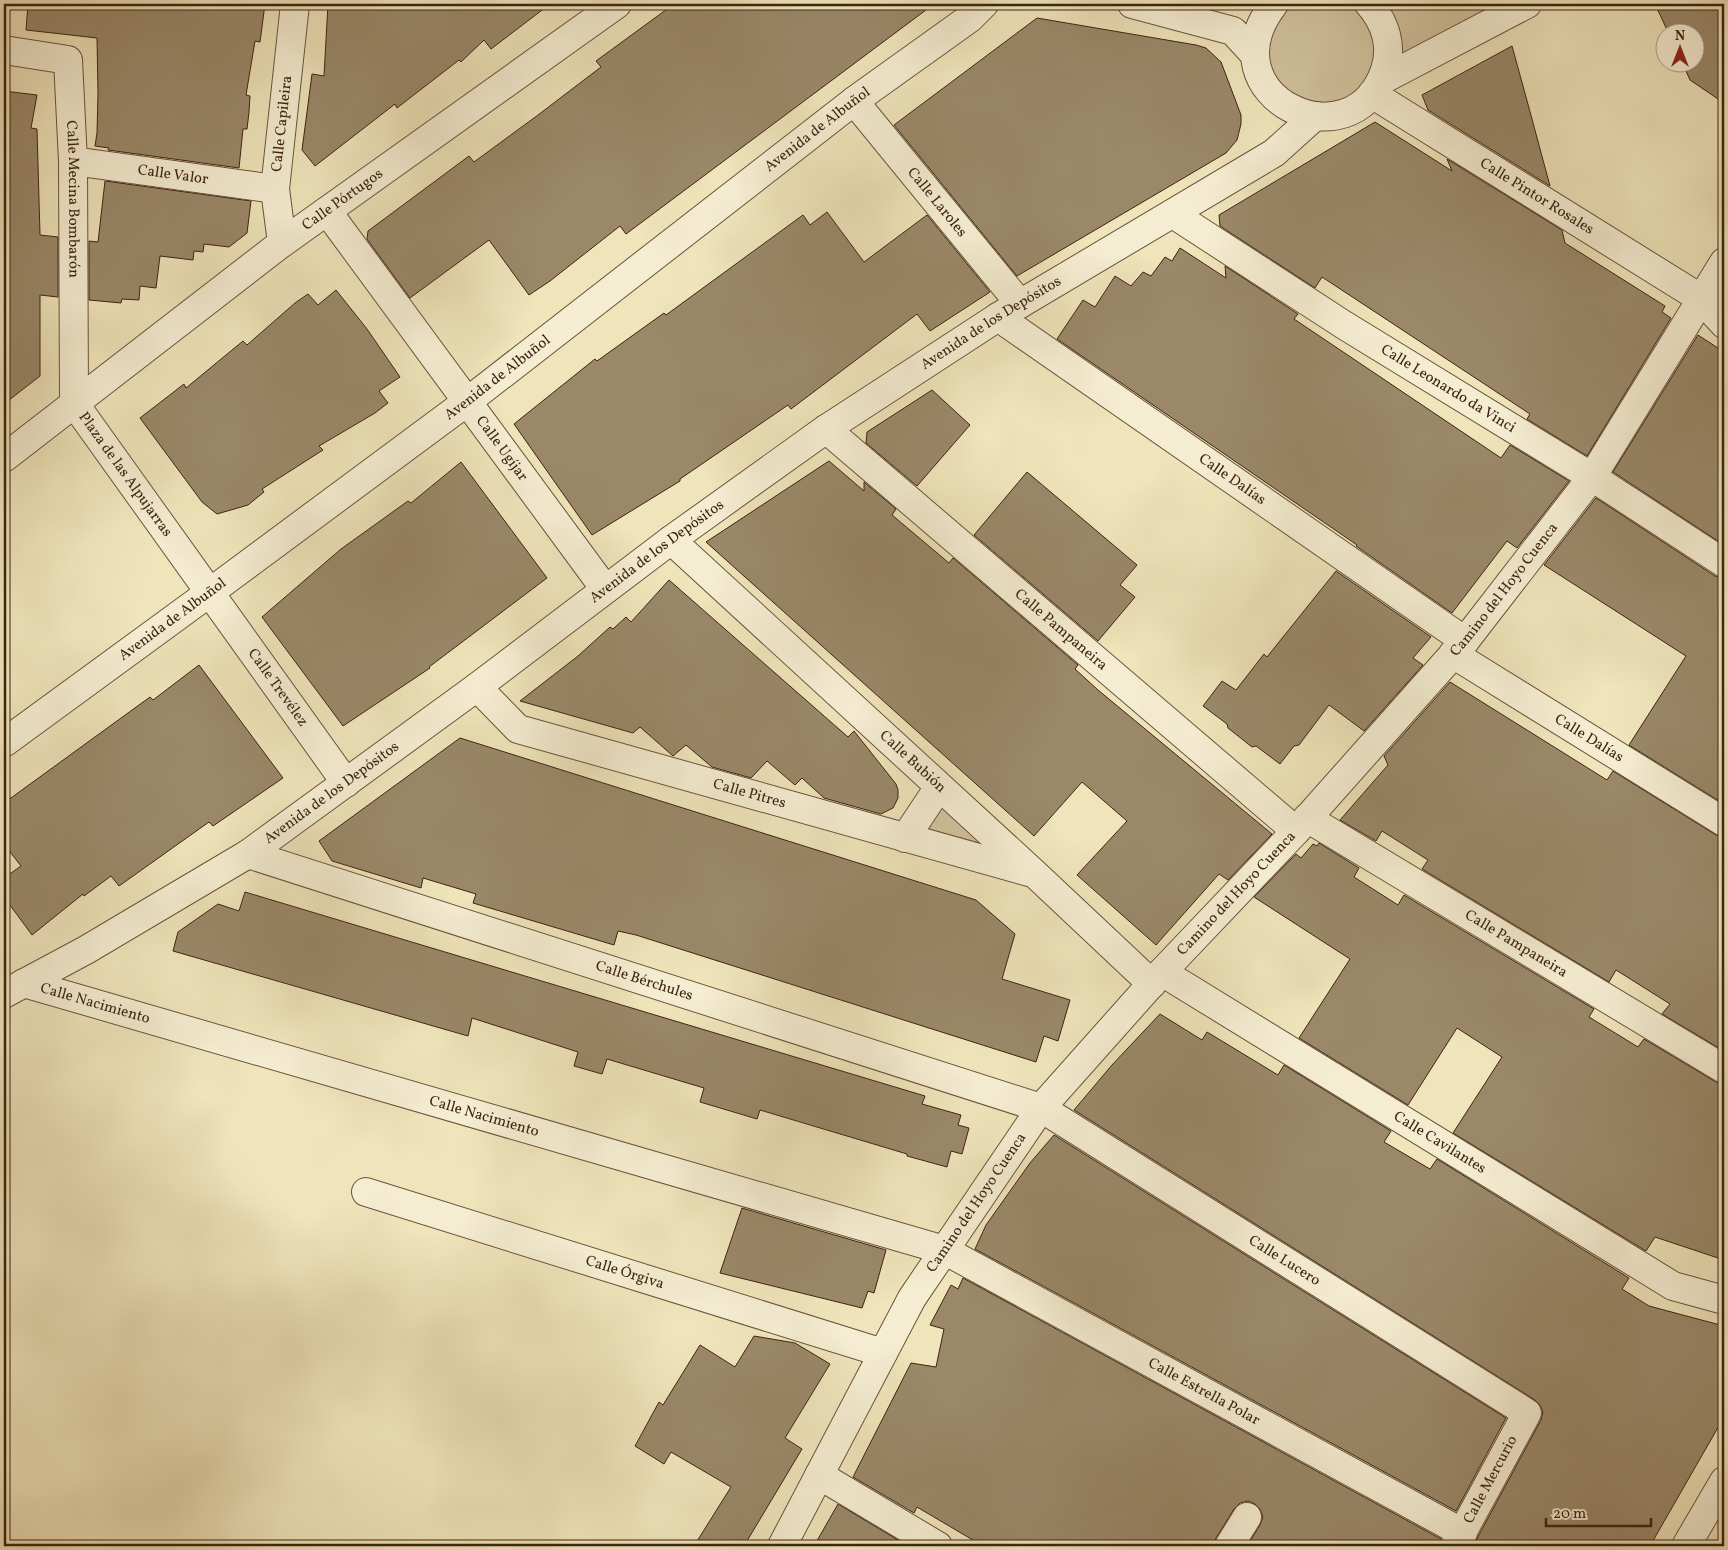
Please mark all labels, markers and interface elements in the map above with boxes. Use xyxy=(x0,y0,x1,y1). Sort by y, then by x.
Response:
north arrow xyxy=(1656,22,1706,72)
text: N xyxy=(1675,27,1685,46)
street label: Calle Capileira xyxy=(266,75,298,173)
street label: Avenida de Albuñol xyxy=(760,82,875,177)
street label: Calle Mecina Bombarón xyxy=(61,120,84,278)
street label: Calle Pintor Rosales xyxy=(1476,153,1598,240)
street label: Calle Valor xyxy=(136,160,210,190)
street label: Calle Laroles xyxy=(902,163,972,242)
street label: Calle Pórtugos xyxy=(298,164,387,236)
street label: Avenida de los Depósitos xyxy=(916,271,1065,375)
street label: Avenida de Albuñol xyxy=(440,330,555,425)
street label: Calle Leonardo da Vinci xyxy=(1377,339,1520,438)
street label: Plaza de las Alpujarras xyxy=(73,408,177,541)
street label: Calle Ugíjar xyxy=(471,412,533,486)
street label: Calle Dalías xyxy=(1194,449,1270,510)
street label: Avenida de los Depósitos xyxy=(585,495,728,608)
street label: Camino del Hoyo Cuenca xyxy=(1445,518,1563,661)
street label: Avenida de Albuñol xyxy=(115,573,231,666)
street label: Calle Pampaneira xyxy=(1010,584,1112,676)
street label: Calle Trevélez xyxy=(243,644,313,731)
street label: Calle Dalías xyxy=(1550,709,1628,768)
street label: Calle Bubión xyxy=(875,726,951,798)
street label: Avenida de los Depósitos xyxy=(260,737,404,849)
street label: Calle Pitres xyxy=(711,774,788,814)
street label: Camino del Hoyo Cuenca xyxy=(1172,827,1301,960)
street label: Calle Pampaneira xyxy=(1461,905,1571,983)
street label: Calle Bérchules xyxy=(593,955,695,1006)
street label: Calle Nacimiento xyxy=(38,978,152,1030)
street label: Calle Nacimiento xyxy=(427,1091,541,1142)
street label: Calle Cavilantes xyxy=(1389,1106,1490,1179)
street label: Camino del Hoyo Cuenca xyxy=(922,1129,1032,1277)
street label: Calle Lucero xyxy=(1244,1230,1324,1291)
street label: Calle Órgiva xyxy=(583,1250,667,1295)
street label: Calle Estrella Polar xyxy=(1144,1353,1264,1431)
street label: Calle Mercurio xyxy=(1459,1432,1523,1528)
scale bar xyxy=(1546,1495,1650,1527)
text: 20 m xyxy=(1553,1504,1586,1525)

